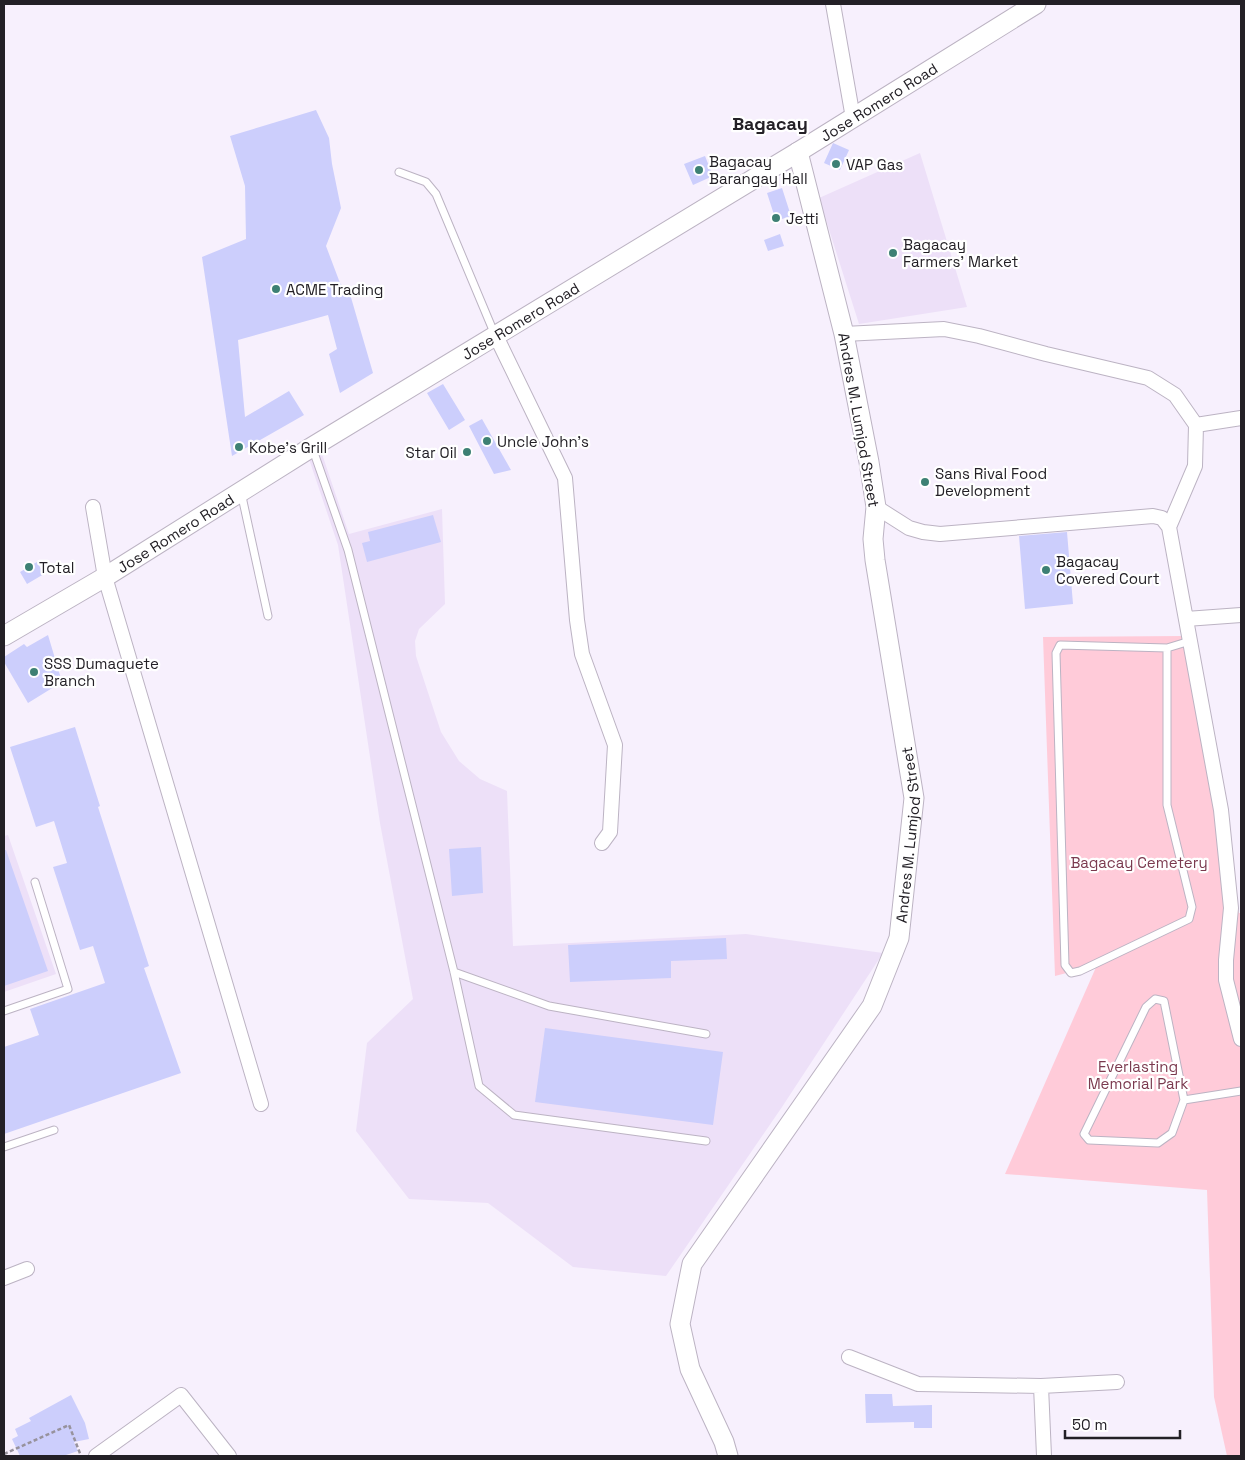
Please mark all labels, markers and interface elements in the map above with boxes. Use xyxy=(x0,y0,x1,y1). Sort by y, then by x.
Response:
street label: Jose Romero Road xyxy=(817,58,941,145)
district label: Bagacay xyxy=(732,112,808,135)
place label: Bagacay Barangay Hall xyxy=(709,152,808,188)
place label: VAP Gas xyxy=(846,155,903,174)
marker: VAP Gas xyxy=(830,158,842,170)
marker: Bagacay Barangay Hall xyxy=(693,164,705,176)
place label: Jetti xyxy=(786,209,819,228)
marker: Jetti xyxy=(770,212,782,224)
place label: Bagacay Farmers' Market xyxy=(903,235,1018,271)
marker: Bagacay Farmers' Market xyxy=(887,247,899,259)
street label: Jose Romero Road xyxy=(458,278,583,364)
place label: ACME Trading xyxy=(286,280,384,299)
marker: ACME Trading xyxy=(270,283,282,295)
street label: Andres M. Lumjod Street xyxy=(834,331,884,509)
place label: Uncle John's xyxy=(497,432,589,451)
marker: Uncle John's xyxy=(481,435,493,447)
place label: Kobe's Grill xyxy=(249,438,327,457)
marker: Kobe's Grill xyxy=(233,441,245,453)
place label: Star Oil xyxy=(405,443,457,462)
marker: Star Oil xyxy=(461,446,473,458)
place label: Sans Rival Food Development xyxy=(935,464,1047,500)
marker: Sans Rival Food Development xyxy=(919,476,931,488)
street label: Jose Romero Road xyxy=(113,489,237,577)
place label: Bagacay Covered Court xyxy=(1056,552,1160,588)
place label: Total xyxy=(39,558,74,577)
marker: Total xyxy=(23,561,35,573)
marker: Bagacay Covered Court xyxy=(1040,564,1052,576)
place label: SSS Dumaguete Branch xyxy=(44,654,159,690)
marker: SSS Dumaguete Branch xyxy=(28,666,40,678)
street label: Andres M. Lumjod Street xyxy=(891,745,924,924)
park label: Bagacay Cemetery xyxy=(1070,853,1208,872)
park label: Everlasting Memorial Park xyxy=(1088,1057,1188,1093)
scale bar xyxy=(1065,1408,1180,1440)
text: 50 m xyxy=(1072,1415,1107,1434)

